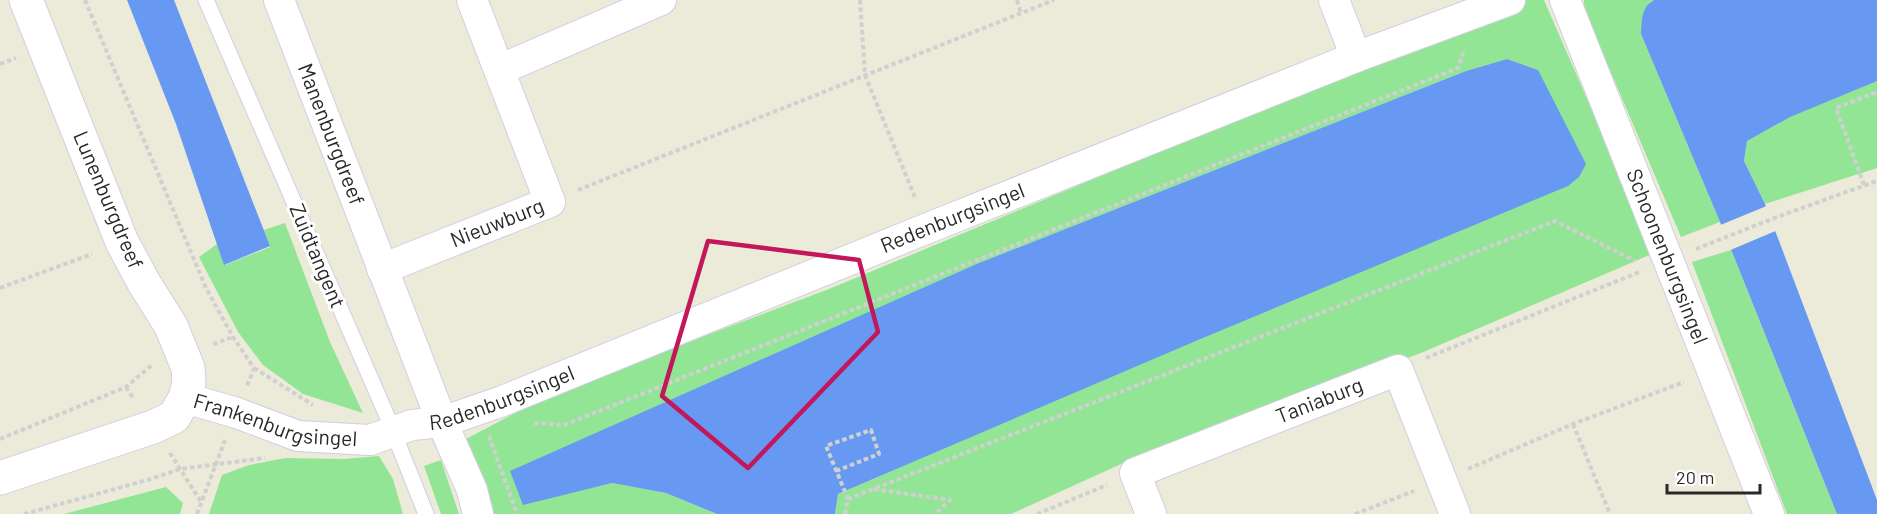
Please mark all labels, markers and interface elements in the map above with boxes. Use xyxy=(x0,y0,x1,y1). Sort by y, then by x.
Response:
street label: Manenburgdreef xyxy=(294,60,371,208)
street label: Lunenburgdreef xyxy=(69,127,150,272)
street label: Schoonenburgsingel xyxy=(1622,165,1714,347)
street label: Redenburgsingel xyxy=(876,177,1028,257)
street label: Nieuwburg xyxy=(446,192,547,252)
street label: Zuidtangent xyxy=(285,200,352,311)
street label: Redenburgsingel xyxy=(428,359,577,434)
street label: Taniaburg xyxy=(1272,371,1366,428)
street label: Frankenburgsingel xyxy=(191,387,358,450)
scale bar xyxy=(1667,457,1760,495)
text: 20 m xyxy=(1676,466,1714,488)

